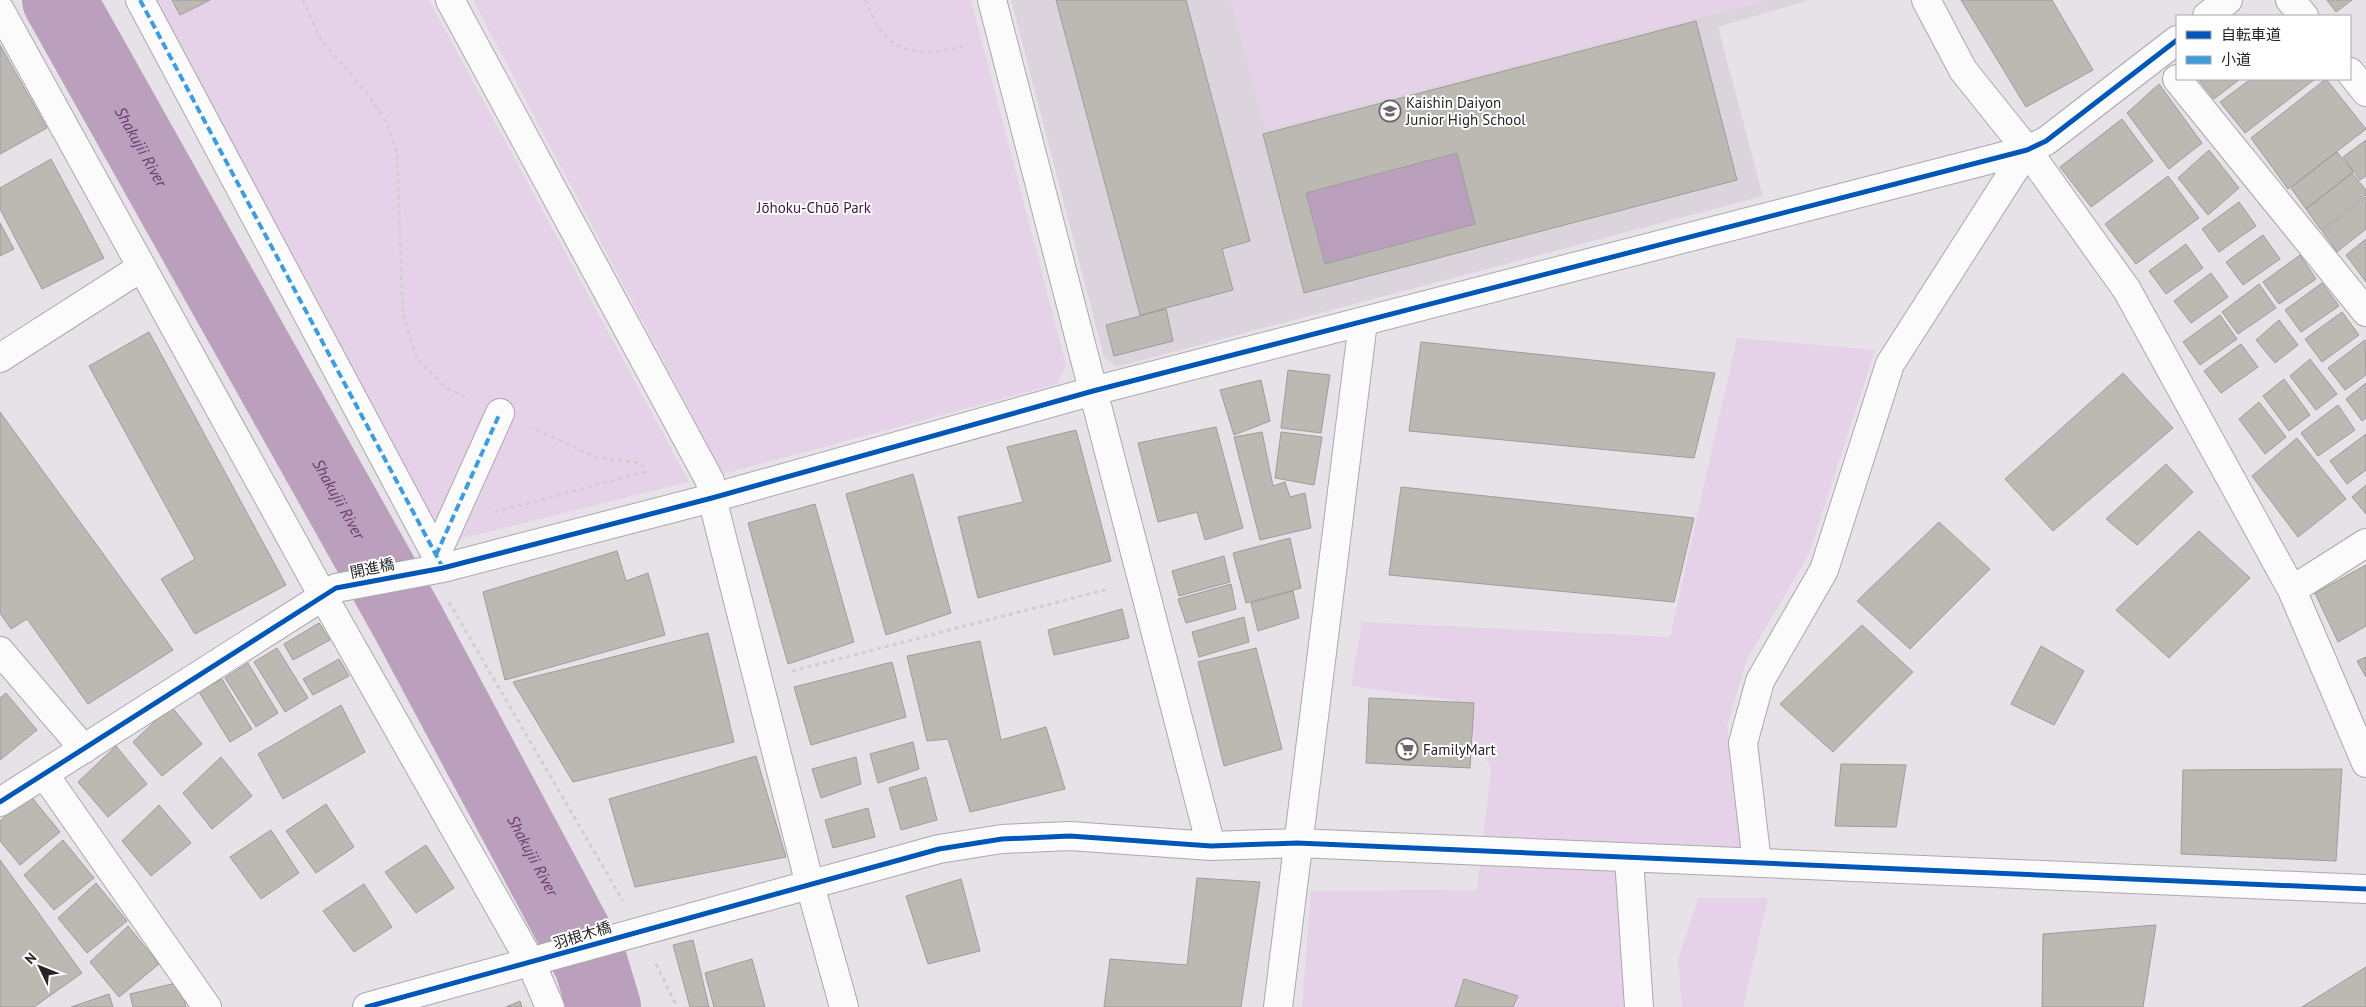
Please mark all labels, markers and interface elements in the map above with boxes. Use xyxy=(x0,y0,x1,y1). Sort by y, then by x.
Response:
legend xyxy=(2176,15,2351,80)
text: 自転車道 xyxy=(2221,25,2281,44)
text: 小道 xyxy=(2221,50,2251,69)
place label: Kaishin Daiyon Junior High School xyxy=(1405,93,1526,129)
school or university icon: Kaishin Daiyon Junior High School xyxy=(1378,99,1402,123)
water label: Shakujii River xyxy=(111,103,173,192)
park label: Jōhoku-Chūō Park xyxy=(756,198,872,217)
water label: Shakujii River xyxy=(309,455,370,544)
street label: 開進橋 xyxy=(348,554,396,582)
supermarket icon: FamilyMart xyxy=(1395,737,1419,761)
place label: FamilyMart xyxy=(1423,740,1496,759)
water label: Shakujii River xyxy=(503,812,564,901)
street label: 羽根木橋 xyxy=(551,917,613,953)
north arrow xyxy=(15,942,65,992)
text: N xyxy=(21,949,40,968)

